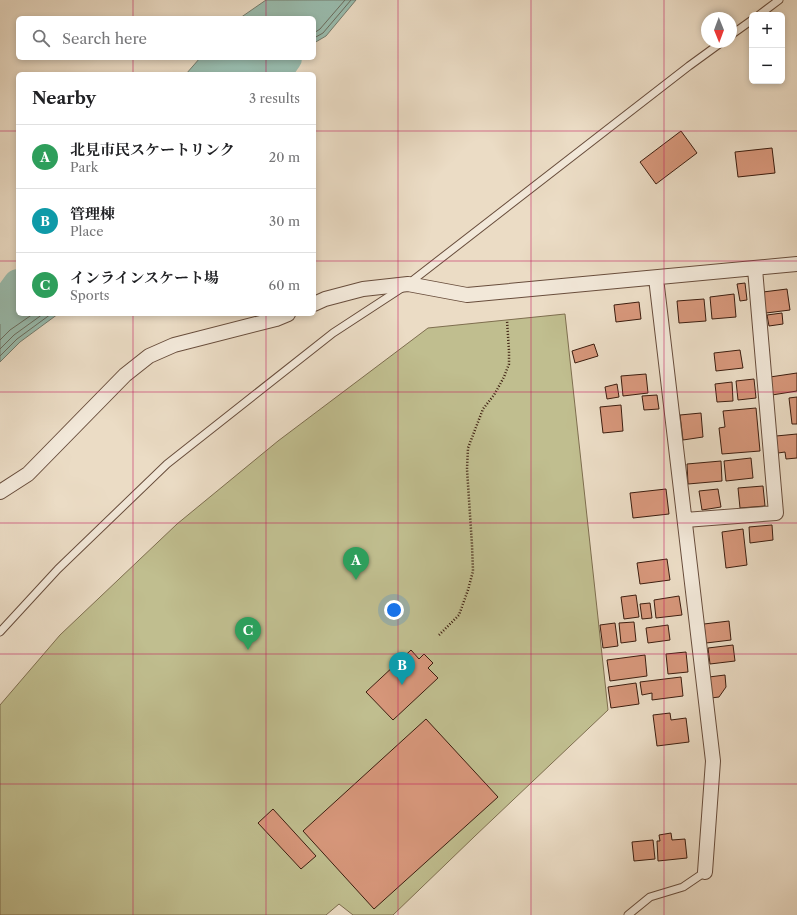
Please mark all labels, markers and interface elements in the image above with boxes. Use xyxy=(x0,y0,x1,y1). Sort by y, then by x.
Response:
north arrow xyxy=(701,12,737,48)
map controls xyxy=(749,12,785,84)
button: + xyxy=(749,12,785,48)
search box xyxy=(16,16,316,60)
icon: search xyxy=(30,27,52,49)
text: Search here xyxy=(62,29,147,48)
button: − xyxy=(749,48,785,84)
text: Nearby xyxy=(32,88,96,108)
text: 3 results xyxy=(249,90,300,106)
text: 北見市民スケートリンク xyxy=(70,140,235,159)
text: A xyxy=(40,149,50,165)
text: 20 m xyxy=(269,149,300,165)
text: Park xyxy=(70,159,98,175)
text: 管理棟 xyxy=(70,204,115,223)
text: B xyxy=(40,213,50,229)
text: 30 m xyxy=(269,213,300,229)
text: Place xyxy=(70,223,103,239)
text: インラインスケート場 xyxy=(70,268,219,287)
text: C xyxy=(40,277,50,293)
text: 60 m xyxy=(269,277,300,293)
text: Sports xyxy=(70,287,109,303)
pin: A xyxy=(343,547,369,580)
your location xyxy=(384,600,404,620)
pin: C xyxy=(235,617,261,650)
pin: B xyxy=(389,652,415,685)

